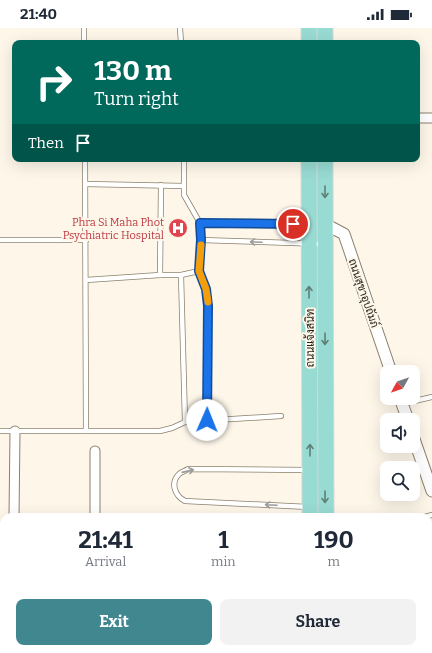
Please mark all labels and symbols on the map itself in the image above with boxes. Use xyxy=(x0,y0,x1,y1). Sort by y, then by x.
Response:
one-way arrow xyxy=(321,185,329,198)
pin xyxy=(276,207,310,241)
place label: Phra Si Maha Phot Psychiatric Hospital xyxy=(63,216,164,242)
hospital icon: Phra Si Maha Phot Psychiatric Hospital xyxy=(167,217,189,239)
one-way arrow xyxy=(250,238,263,246)
street label: ถนนสุขาอุปถัมภ์ xyxy=(344,256,383,330)
one-way arrow xyxy=(305,286,313,299)
street label: ถนนแจ้งสนิท xyxy=(303,309,317,367)
one-way arrow xyxy=(321,332,329,345)
north arrow xyxy=(380,365,420,405)
position arrow xyxy=(186,399,228,441)
one-way arrow xyxy=(306,444,314,457)
one-way arrow xyxy=(182,466,195,474)
one-way arrow xyxy=(322,490,329,503)
one-way arrow xyxy=(265,502,278,509)

